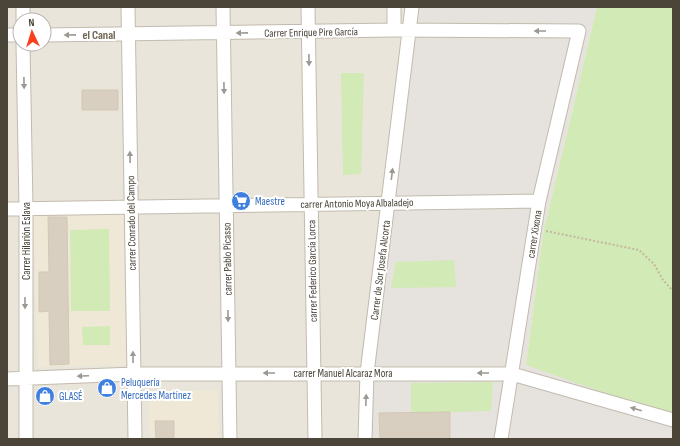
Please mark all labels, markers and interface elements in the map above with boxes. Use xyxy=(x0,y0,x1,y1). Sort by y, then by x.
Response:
north arrow xyxy=(12,12,52,52)
text: N xyxy=(28,16,35,29)
street label: Carrer Enrique Pire García xyxy=(264,25,358,40)
district label: el Canal xyxy=(82,28,116,43)
one-way arrow xyxy=(533,28,546,34)
one-way arrow xyxy=(236,30,248,37)
one-way arrow xyxy=(63,32,76,38)
one-way arrow xyxy=(305,54,312,66)
one-way arrow xyxy=(21,77,27,90)
one-way arrow xyxy=(221,82,227,95)
one-way arrow xyxy=(127,151,134,163)
one-way arrow xyxy=(389,168,395,180)
street label: carrer Conrado del Campo xyxy=(124,175,139,271)
supermarket icon: Maestre xyxy=(230,190,252,212)
place label: Maestre xyxy=(255,195,285,208)
street label: carrer Antonio Moya Albaladejo xyxy=(300,196,414,211)
street label: Carrer Hilarión Eslava xyxy=(20,202,33,280)
street label: carrer Xixona xyxy=(524,209,545,259)
street label: Carrer de Sor Josefa Alcorta xyxy=(368,219,393,321)
street label: carrer Federico García Lorca xyxy=(305,220,320,322)
street label: carrer Pablo Picasso xyxy=(220,222,235,296)
one-way arrow xyxy=(22,297,28,310)
one-way arrow xyxy=(225,310,231,323)
one-way arrow xyxy=(130,351,137,363)
street label: carrer Manuel Alcaraz Mora xyxy=(294,367,392,380)
one-way arrow xyxy=(262,370,275,376)
one-way arrow xyxy=(477,370,489,377)
one-way arrow xyxy=(77,373,89,380)
place label: Peluquería Mercedes Martínez xyxy=(121,376,191,402)
shop icon: Peluquería Mercedes Martínez xyxy=(96,377,118,399)
shop icon: GLASÉ xyxy=(34,385,56,407)
place label: GLASÉ xyxy=(59,390,83,403)
one-way arrow xyxy=(363,393,369,406)
one-way arrow xyxy=(629,406,641,412)

